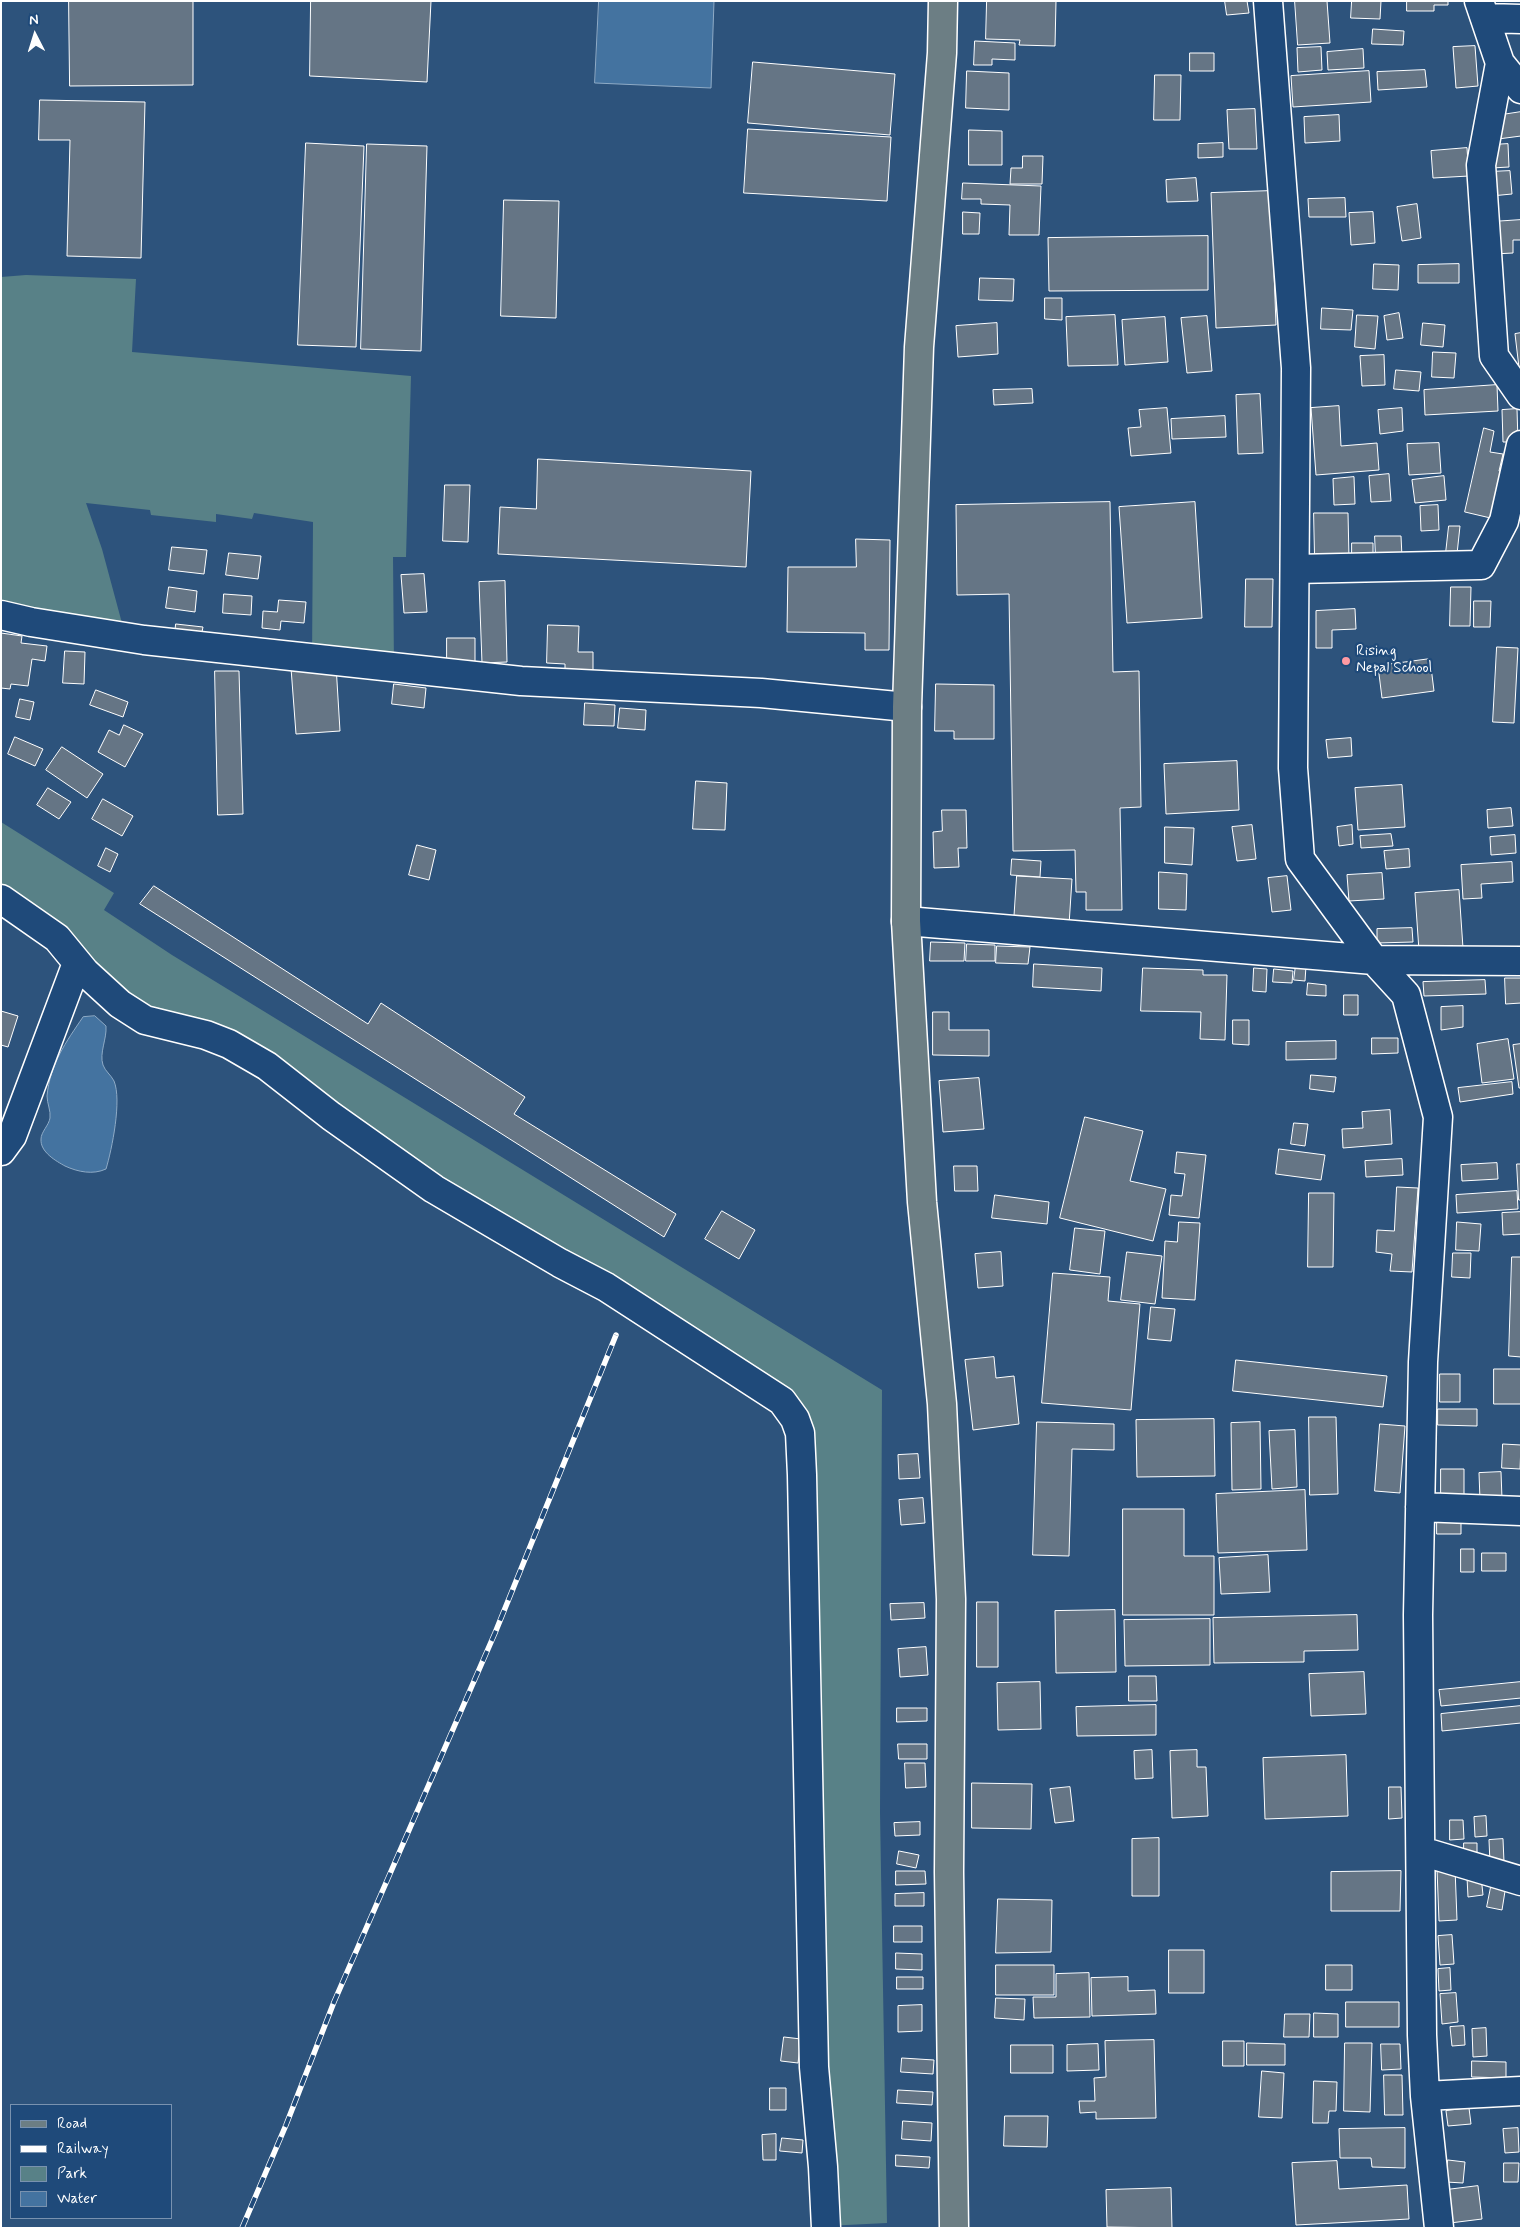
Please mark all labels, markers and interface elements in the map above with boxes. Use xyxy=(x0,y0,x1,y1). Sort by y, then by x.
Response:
north arrow xyxy=(10,10,60,60)
text: N xyxy=(28,11,39,29)
place label: Rising Nepal School xyxy=(1356,643,1432,678)
marker: Rising Nepal School xyxy=(1340,655,1352,667)
legend xyxy=(10,2104,172,2219)
text: Road xyxy=(57,2114,87,2134)
text: Railway xyxy=(57,2139,109,2159)
text: Park xyxy=(57,2164,87,2184)
text: Water xyxy=(57,2189,97,2209)

